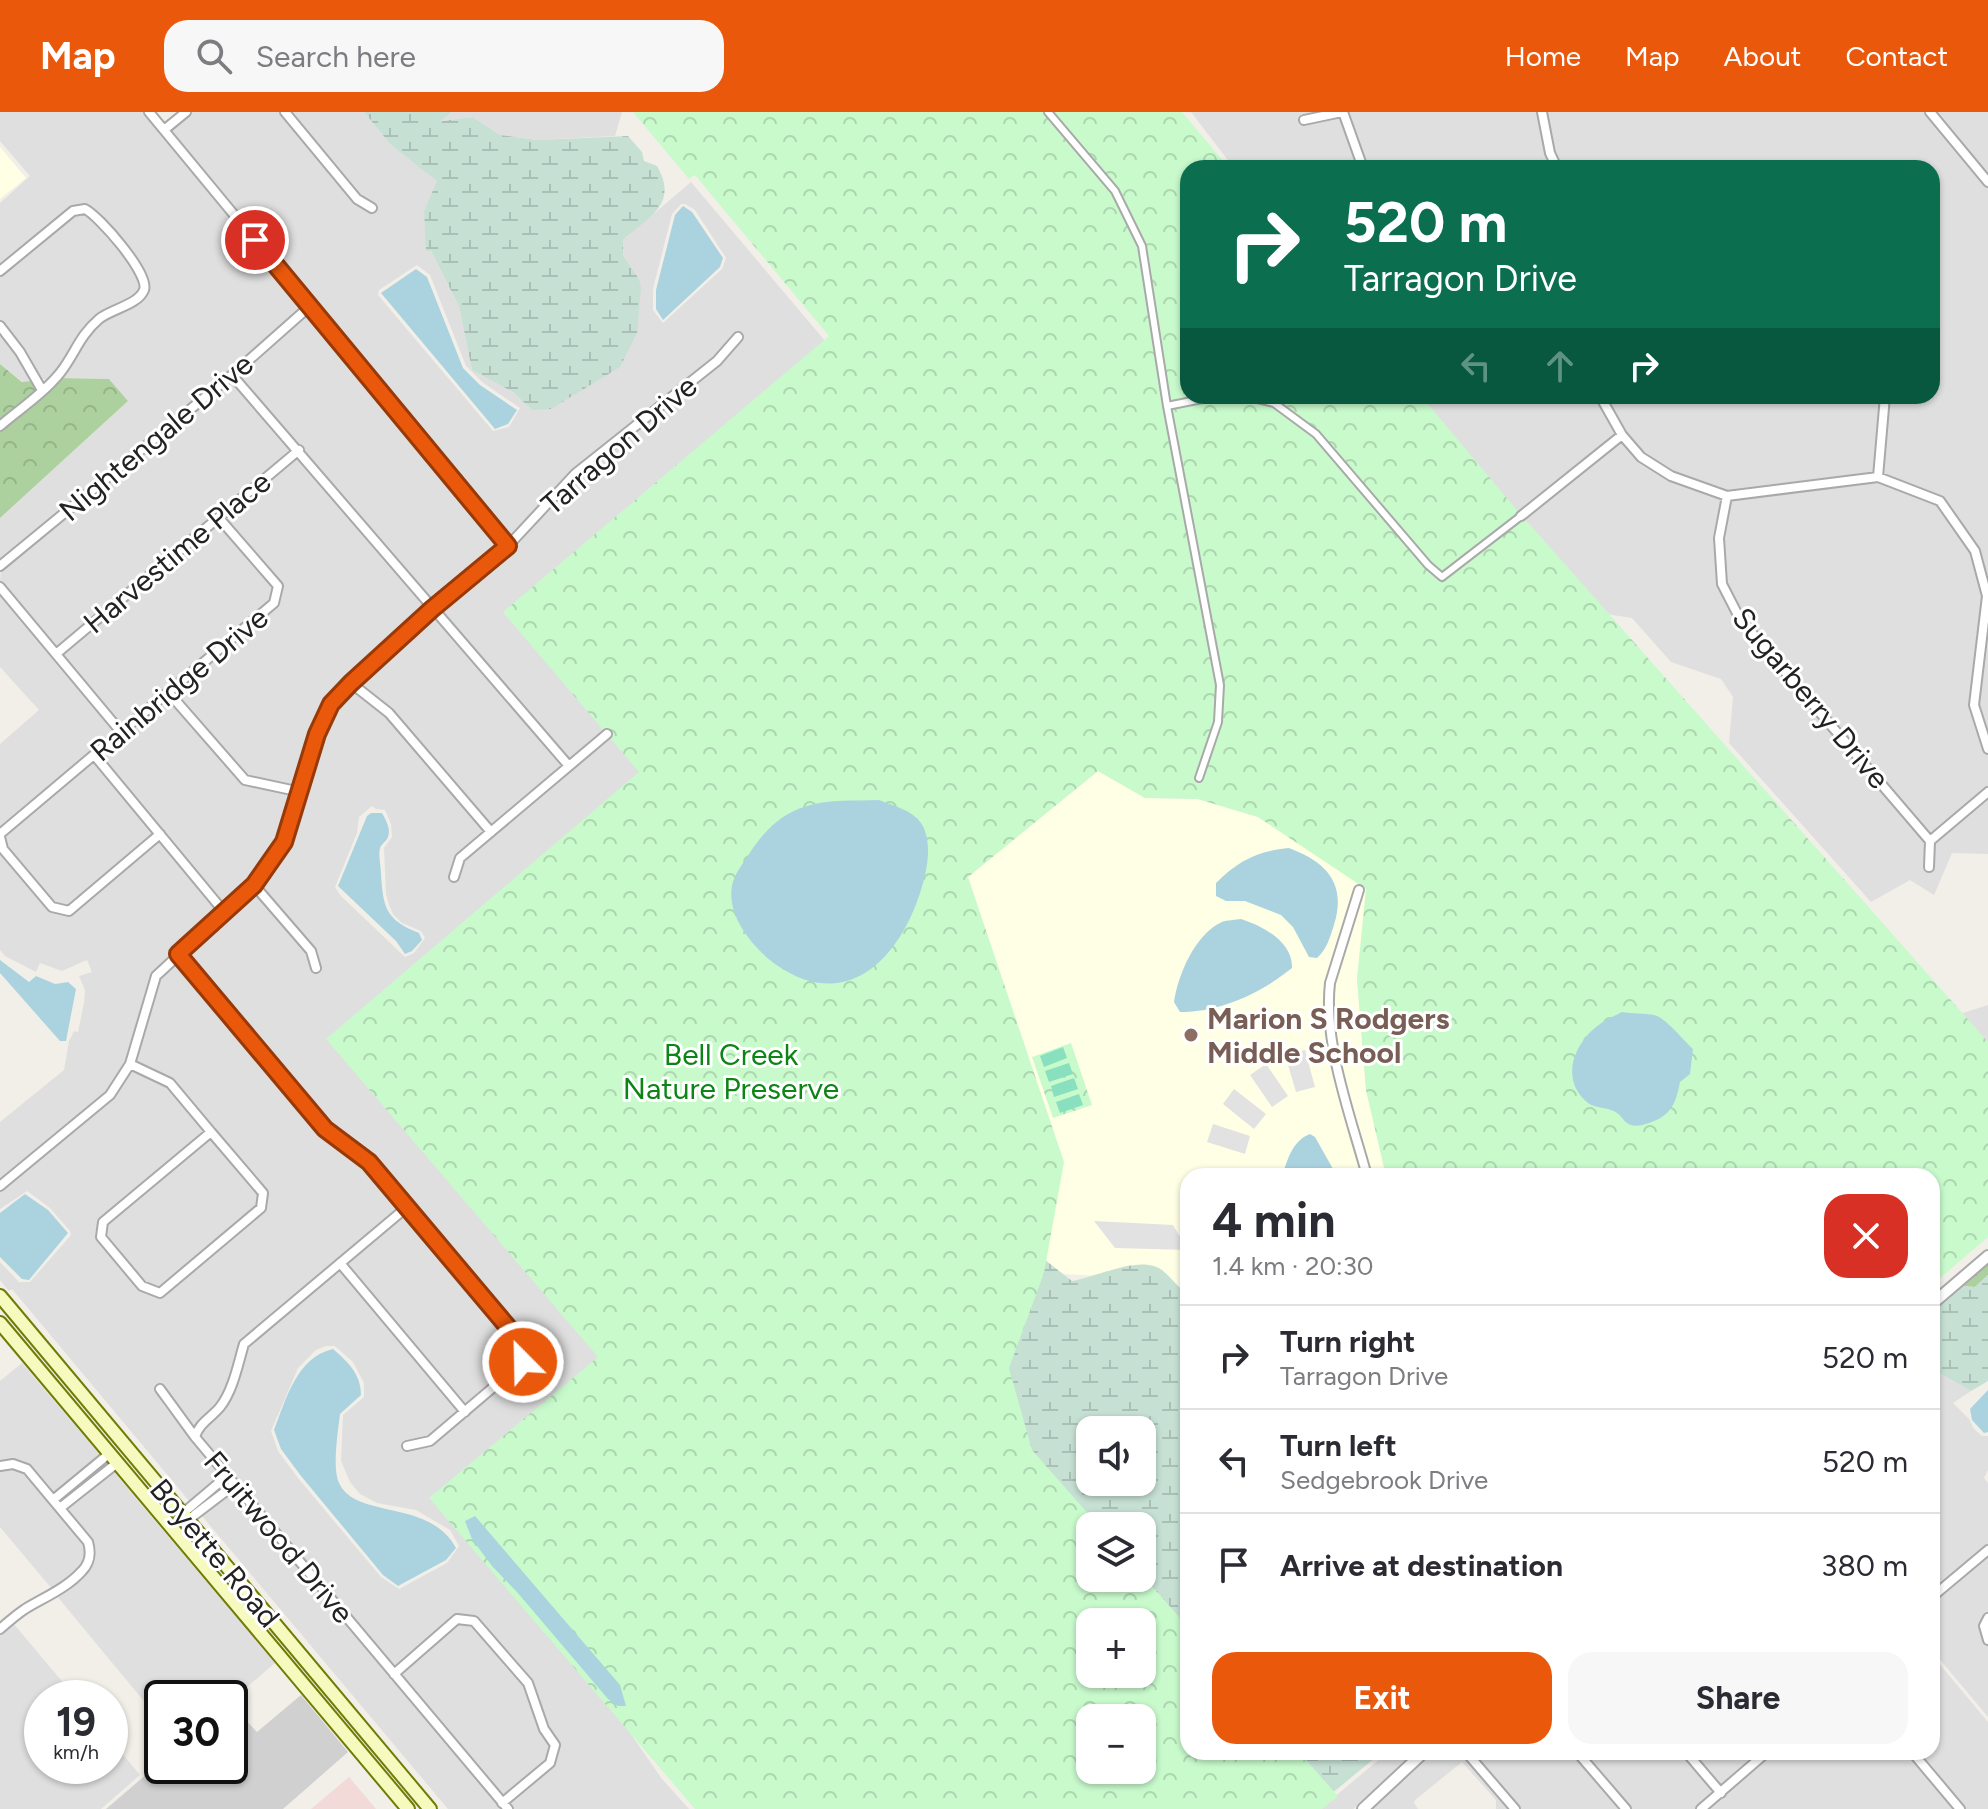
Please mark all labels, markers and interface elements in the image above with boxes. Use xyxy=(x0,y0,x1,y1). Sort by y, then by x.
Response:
search box xyxy=(164,20,724,92)
text: Map xyxy=(40,33,116,79)
icon: search xyxy=(192,34,236,78)
text: Search here xyxy=(256,38,416,75)
text: Home xyxy=(1505,39,1581,73)
text: Map xyxy=(1625,39,1680,73)
text: About xyxy=(1724,39,1801,73)
text: Contact xyxy=(1845,39,1948,73)
text: 520 m xyxy=(1344,189,1507,256)
icon: right xyxy=(1212,192,1316,296)
pin xyxy=(221,206,289,274)
icon: arrive xyxy=(233,218,277,262)
text: Tarragon Drive xyxy=(1344,257,1577,300)
icon: left xyxy=(1454,344,1498,388)
icon: ahead xyxy=(1538,344,1582,388)
icon: right xyxy=(1622,344,1666,388)
street label: Nightengale Drive xyxy=(52,345,260,529)
street label: Tarragon Drive xyxy=(534,367,704,523)
street label: Harvestime Place xyxy=(76,463,278,641)
street label: Rainbridge Drive xyxy=(83,599,275,769)
street label: Sugarberry Drive xyxy=(1725,600,1897,796)
place label: Marion S Rodgers Middle School xyxy=(1207,1000,1450,1071)
marker: Marion S Rodgers Middle School xyxy=(1182,1026,1200,1044)
park label: Bell Creek Nature Preserve xyxy=(623,1036,839,1107)
text: 4 min xyxy=(1212,1191,1336,1249)
button: close xyxy=(1824,1194,1908,1278)
text: 1.4 km · 20:30 xyxy=(1212,1250,1374,1282)
position arrow xyxy=(481,1320,565,1404)
text: Turn right xyxy=(1280,1323,1415,1360)
icon: right xyxy=(1212,1335,1256,1379)
text: 520 m xyxy=(1822,1339,1908,1376)
text: Tarragon Drive xyxy=(1280,1360,1448,1392)
map controls xyxy=(1076,1416,1156,1784)
button: sound xyxy=(1076,1416,1156,1496)
text: Turn left xyxy=(1280,1427,1397,1464)
icon: left xyxy=(1212,1439,1256,1483)
street label: Fruitwood Drive xyxy=(196,1443,362,1631)
text: 520 m xyxy=(1822,1443,1908,1480)
text: Sedgebrook Drive xyxy=(1280,1464,1488,1496)
street label: Boyette Road xyxy=(142,1471,288,1635)
button: layers xyxy=(1076,1512,1156,1592)
icon: arrive xyxy=(1212,1543,1256,1587)
text: Arrive at destination xyxy=(1280,1547,1563,1584)
text: 380 m xyxy=(1821,1547,1908,1584)
button: + xyxy=(1076,1608,1156,1688)
button: Exit xyxy=(1212,1652,1552,1744)
button: Share xyxy=(1568,1652,1908,1744)
speed limit sign: 30 xyxy=(144,1680,248,1784)
text: 19 xyxy=(56,1698,96,1746)
button: − xyxy=(1076,1704,1156,1784)
text: km/h xyxy=(53,1740,99,1764)

